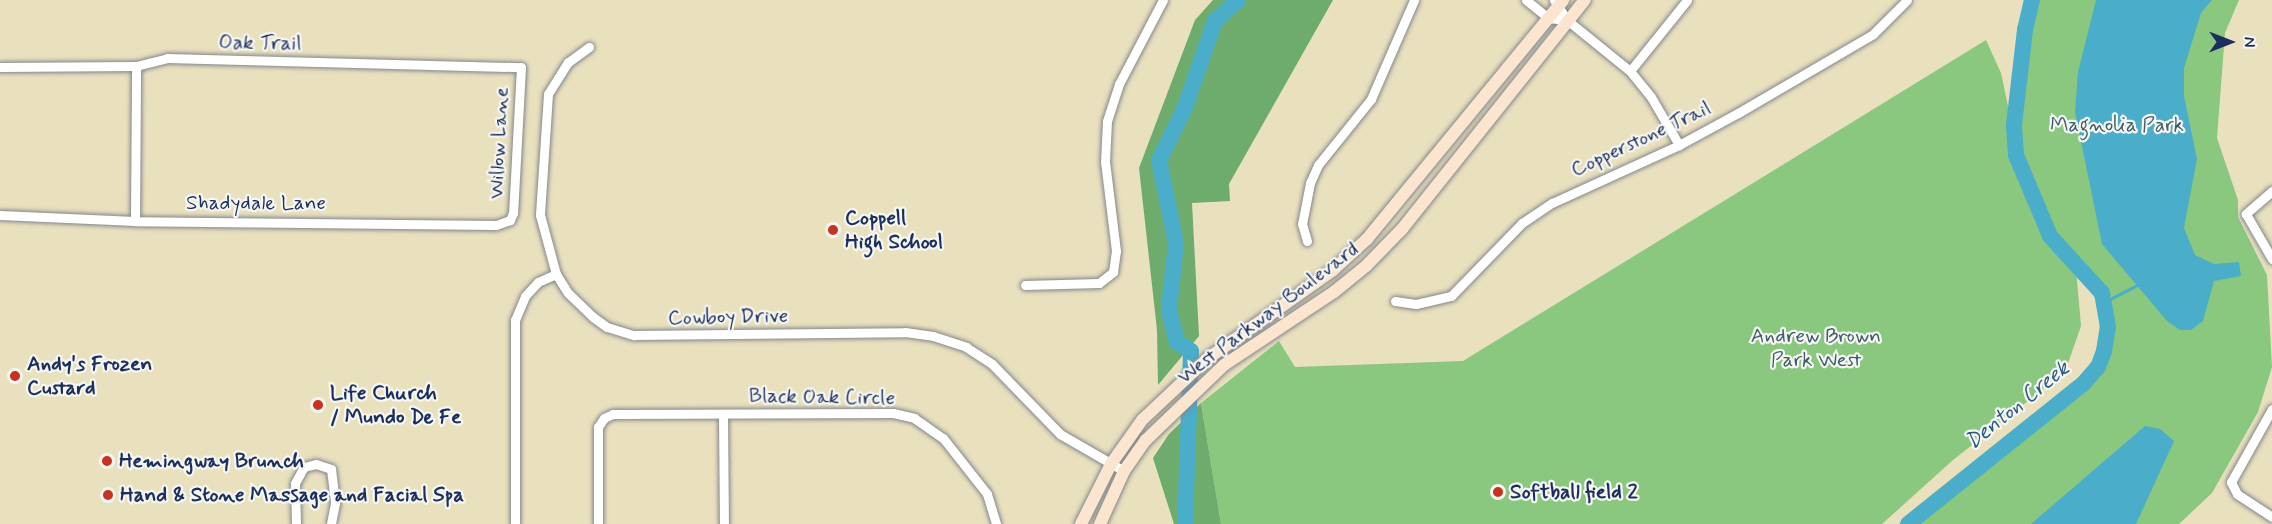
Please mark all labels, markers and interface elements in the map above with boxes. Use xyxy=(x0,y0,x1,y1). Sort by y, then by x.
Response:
north arrow xyxy=(2200,12,2260,72)
street label: Oak Trail xyxy=(220,30,300,56)
text: N xyxy=(2238,37,2259,47)
street label: Willow Lane xyxy=(484,89,514,197)
street label: Copperstone Trail xyxy=(1569,97,1713,181)
park label: Magnolia Park xyxy=(2050,112,2184,138)
street label: Shadydale Lane xyxy=(186,190,326,216)
place label: Coppell High School xyxy=(845,205,943,255)
marker: Coppell High School xyxy=(826,223,840,237)
street label: West Parkway Boulevard xyxy=(1175,238,1361,388)
street label: Cowboy Drive xyxy=(668,303,788,331)
park label: Andrew Brown Park West xyxy=(1751,323,1881,373)
place label: Andy's Frozen Custard xyxy=(27,351,152,401)
water label: Denton Creek xyxy=(1960,356,2076,456)
marker: Andy's Frozen Custard xyxy=(8,369,22,383)
place label: Life Church / Mundo De Fe xyxy=(330,380,461,430)
street label: Black Oak Circle xyxy=(749,383,895,411)
marker: Life Church / Mundo De Fe xyxy=(311,398,325,412)
place label: Hemingway Brunch xyxy=(119,448,304,474)
marker: Hemingway Brunch xyxy=(100,454,114,468)
place label: Softball field 2 xyxy=(1510,479,1638,505)
place label: Hand & Stone Massage and Facial Spa xyxy=(120,482,459,508)
marker: Softball field 2 xyxy=(1491,485,1505,499)
marker: Hand & Stone Massage and Facial Spa xyxy=(101,488,115,502)

